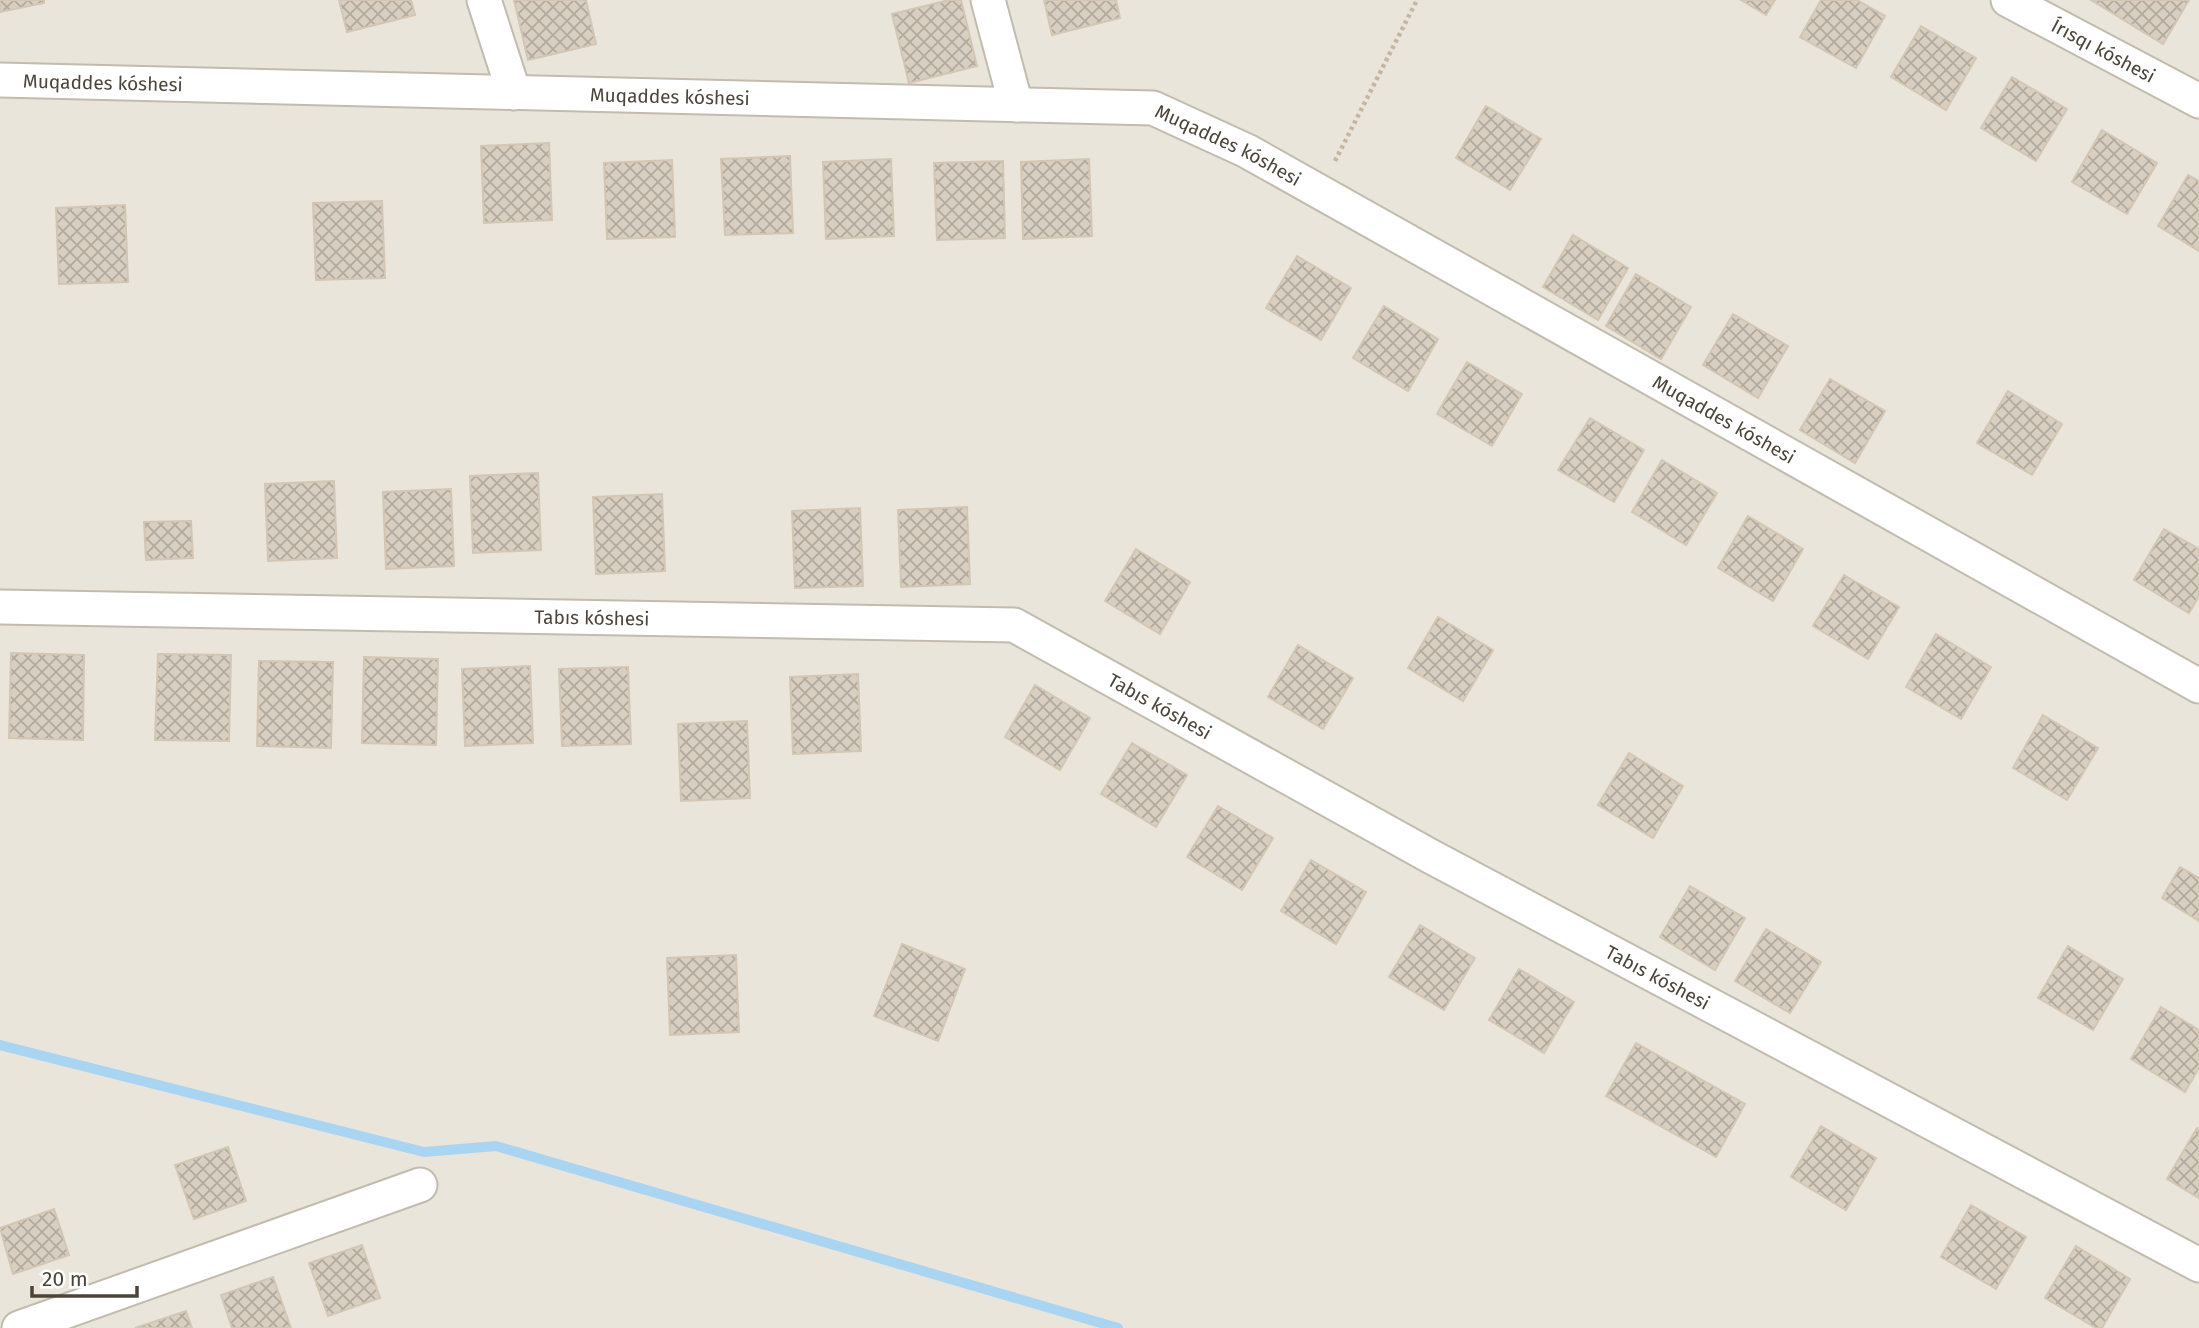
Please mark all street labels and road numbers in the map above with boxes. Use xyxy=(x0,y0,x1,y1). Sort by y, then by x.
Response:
street label: Írısqı kóshesi xyxy=(2047,14,2159,88)
street label: Muqaddes kóshesi xyxy=(23,70,183,96)
street label: Muqaddes kóshesi xyxy=(590,83,750,110)
street label: Muqaddes kóshesi xyxy=(1151,100,1305,191)
street label: Muqaddes kóshesi xyxy=(1649,370,1799,469)
street label: Tabıs kóshesi xyxy=(534,605,650,631)
street label: Tabıs kóshesi xyxy=(1104,668,1216,744)
street label: Tabıs kóshesi xyxy=(1601,940,1714,1015)

